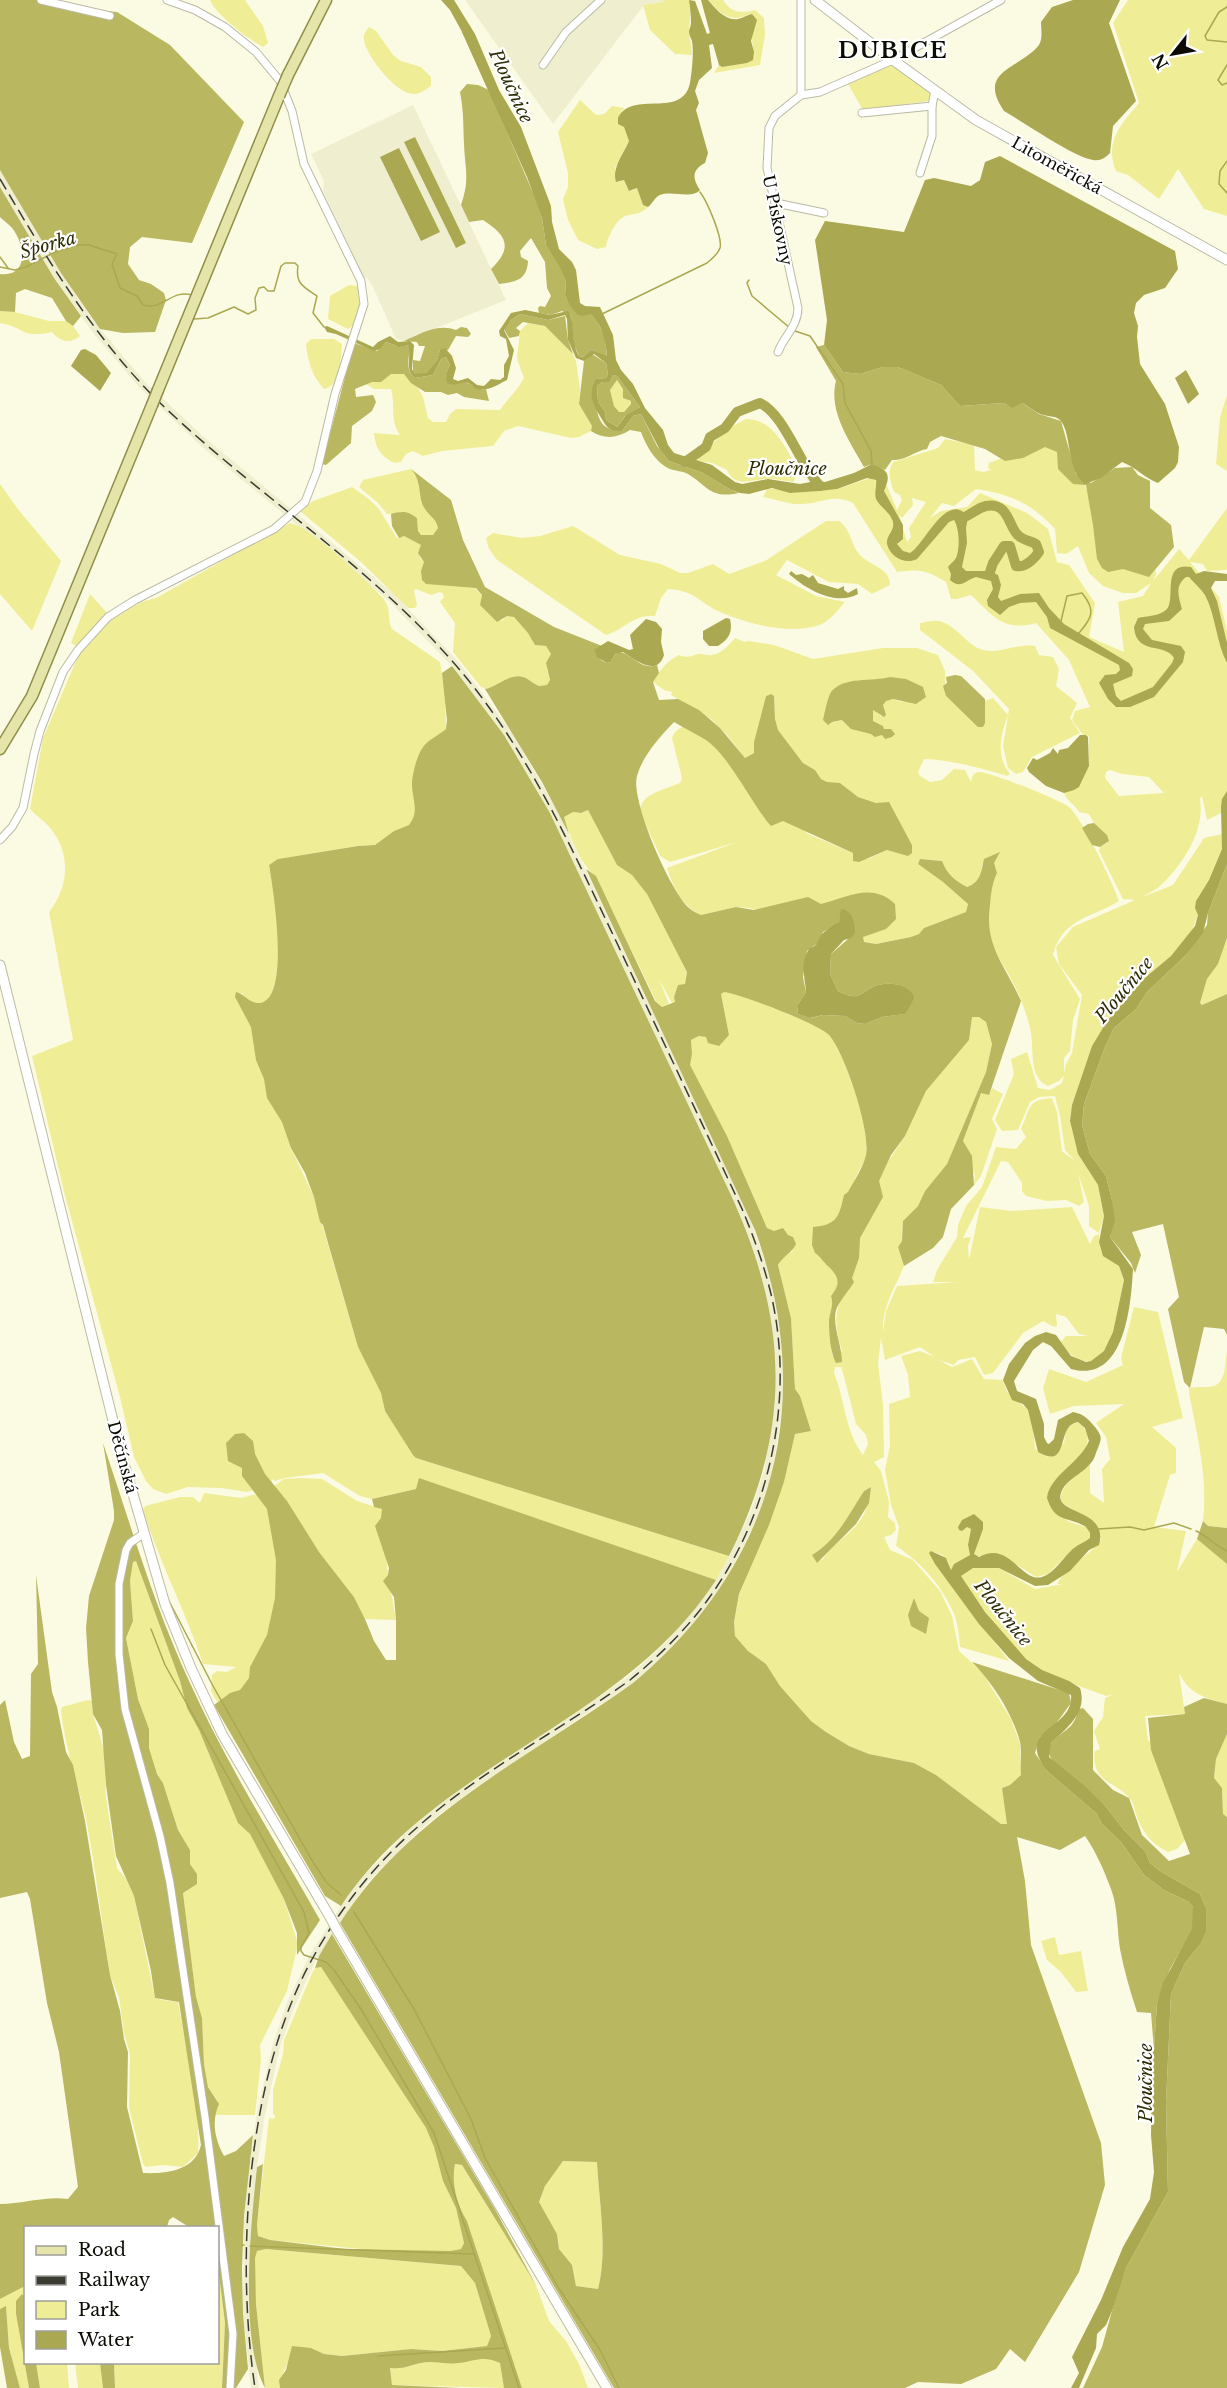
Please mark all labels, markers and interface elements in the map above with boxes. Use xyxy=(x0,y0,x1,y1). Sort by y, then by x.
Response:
north arrow xyxy=(1143,24,1203,84)
district label: DUBICE xyxy=(838,37,948,64)
water label: Ploučnice xyxy=(484,45,538,127)
text: N xyxy=(1148,50,1173,73)
street label: Litoměřická xyxy=(1008,132,1106,198)
street label: U Pískovny xyxy=(759,173,798,268)
water label: Šporka xyxy=(17,226,79,264)
water label: Ploučnice xyxy=(746,458,827,480)
water label: Ploučnice xyxy=(1089,953,1158,1028)
street label: Děčínská xyxy=(104,1418,142,1496)
water label: Ploučnice xyxy=(969,1575,1036,1651)
water label: Ploučnice xyxy=(1135,2043,1157,2124)
legend xyxy=(24,2226,219,2364)
text: Road xyxy=(78,2239,126,2261)
text: Railway xyxy=(78,2269,151,2291)
text: Park xyxy=(78,2299,120,2321)
text: Water xyxy=(77,2329,134,2351)

